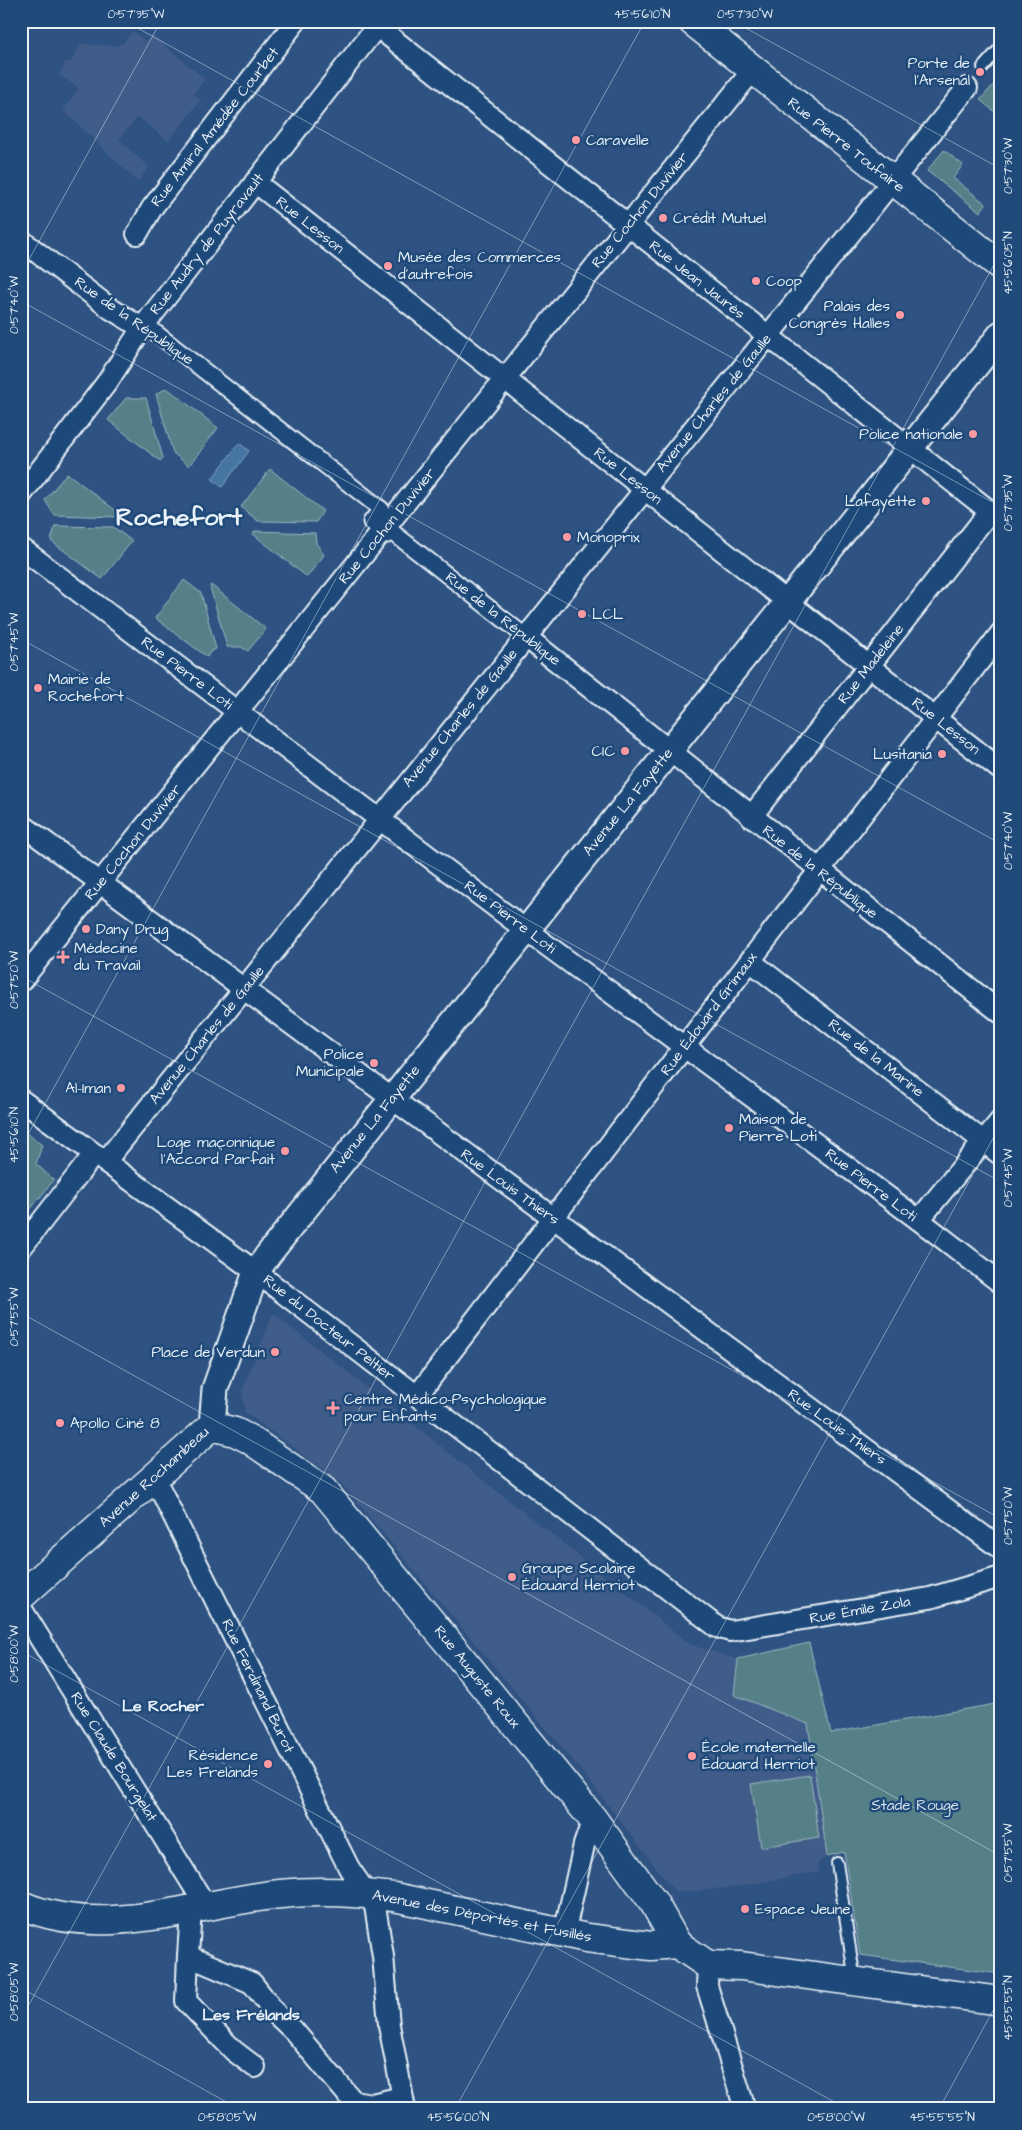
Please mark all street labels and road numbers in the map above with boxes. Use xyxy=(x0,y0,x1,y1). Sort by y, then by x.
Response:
street label: Rue Amiral Amédée Courbet xyxy=(146,43,284,211)
street label: Rue Pierre Toufaire xyxy=(783,92,909,198)
street label: Rue Cochon Duvivier xyxy=(586,147,694,273)
street label: Rue Audry de Puyravault xyxy=(145,169,270,320)
street label: Rue Lesson xyxy=(271,192,349,259)
street label: Rue Jean Jaurès xyxy=(645,236,750,324)
street label: Rue de la République xyxy=(70,272,198,370)
street label: Avenue Charles de Gaulle xyxy=(651,329,777,477)
street label: Rue Lesson xyxy=(589,443,667,510)
street label: Rue Cochon Duvivier xyxy=(333,463,441,589)
street label: Rue de la République xyxy=(441,567,565,671)
street label: Rue Madeleine xyxy=(833,619,909,709)
street label: Rue Pierre Loti xyxy=(137,631,238,715)
street label: Avenue Charles de Gaulle xyxy=(397,644,523,792)
street label: Rue Lesson xyxy=(907,693,985,760)
street label: Avenue La Fayette xyxy=(578,744,679,861)
street label: Rue Cochon Duvivier xyxy=(79,779,187,905)
street label: Rue de la République xyxy=(758,820,882,924)
street label: Rue Pierre Loti xyxy=(460,875,561,959)
street label: Rue Édouard Grimaux xyxy=(656,947,763,1080)
street label: Avenue Charles de Gaulle xyxy=(144,961,270,1109)
street label: Rue de la Marine xyxy=(824,1014,928,1102)
street label: Avenue La Fayette xyxy=(325,1061,426,1178)
street label: Rue Pierre Loti xyxy=(821,1143,922,1227)
street label: Rue Louis Thiers xyxy=(456,1144,564,1230)
street label: Rue du Docteur Peltier xyxy=(259,1270,399,1386)
street label: Rue Louis Thiers xyxy=(783,1384,891,1470)
street label: Avenue Rochambeau xyxy=(94,1421,214,1532)
street label: Rue Émile Zola xyxy=(808,1591,912,1629)
street label: Rue Ferdinand Burot xyxy=(216,1616,300,1756)
street label: Rue Auguste Roux xyxy=(428,1621,526,1734)
street label: Rue Claude Bourgelat xyxy=(65,1688,162,1826)
street label: Avenue des Déportés et Fusillés xyxy=(371,1884,594,1948)

